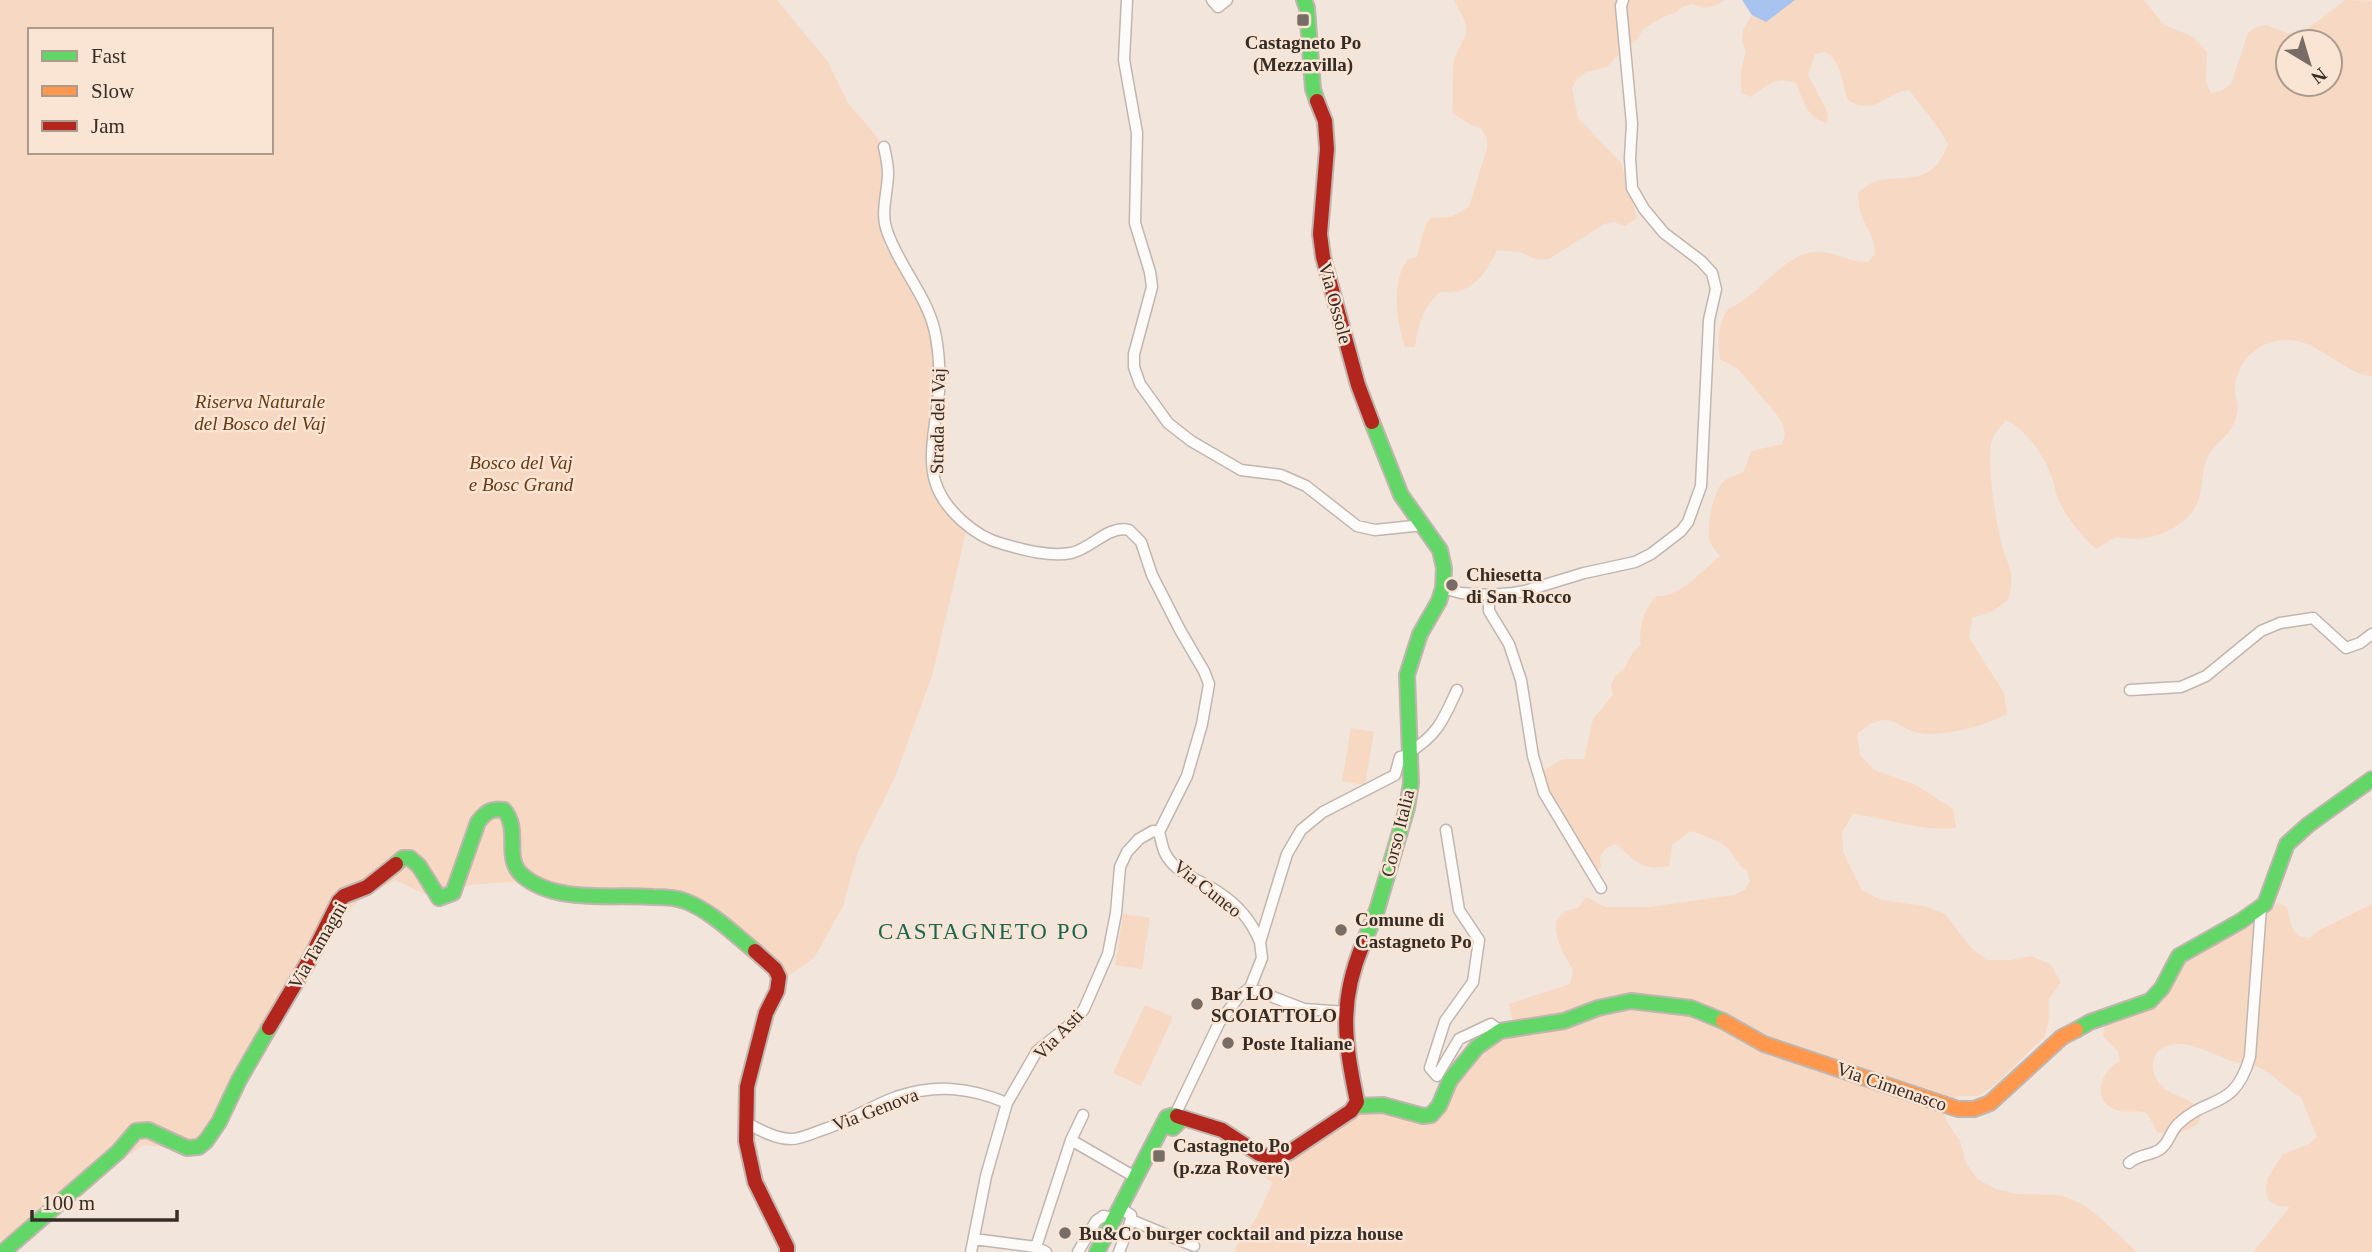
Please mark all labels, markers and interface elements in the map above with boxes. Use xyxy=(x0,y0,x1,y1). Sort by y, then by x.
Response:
marker: Castagneto Po (Mezzavilla) xyxy=(1295,12,1311,28)
legend xyxy=(28,28,273,154)
north arrow xyxy=(2274,28,2344,98)
place label: Castagneto Po (Mezzavilla) xyxy=(1245,32,1361,76)
text: Fast xyxy=(91,44,126,68)
text: N xyxy=(2307,64,2331,89)
text: Slow xyxy=(91,79,135,103)
text: Jam xyxy=(91,114,125,138)
street label: Via Ossole xyxy=(1315,260,1356,346)
street label: Strada del Vaj xyxy=(926,368,949,474)
park label: Riserva Naturale del Bosco del Vaj xyxy=(194,391,326,434)
park label: Bosco del Vaj e Bosc Grand xyxy=(469,452,574,495)
place label: Chiesetta di San Rocco xyxy=(1466,564,1572,607)
marker: Chiesetta di San Rocco xyxy=(1444,577,1460,593)
street label: Corso Italia xyxy=(1377,787,1419,879)
street label: Via Cuneo xyxy=(1169,855,1246,921)
street label: Via Tamagni xyxy=(284,898,351,992)
place label: Comune di Castagneto Po xyxy=(1355,909,1472,952)
district label: CASTAGNETO PO xyxy=(878,919,1090,944)
marker: Comune di Castagneto Po xyxy=(1333,922,1349,938)
place label: Bar LO SCOIATTOLO xyxy=(1211,983,1337,1026)
marker: Bar LO SCOIATTOLO xyxy=(1189,996,1205,1012)
street label: Via Asti xyxy=(1029,1005,1087,1064)
place label: Poste Italiane xyxy=(1242,1033,1352,1054)
marker: Poste Italiane xyxy=(1220,1035,1236,1051)
street label: Via Cimenasco xyxy=(1834,1058,1950,1115)
street label: Via Genova xyxy=(829,1083,922,1135)
place label: Castagneto Po (p.zza Rovere) xyxy=(1173,1135,1290,1179)
marker: Castagneto Po (p.zza Rovere) xyxy=(1151,1148,1167,1164)
scale bar xyxy=(32,1178,177,1222)
text: 100 m xyxy=(42,1191,95,1215)
place label: Bu&Co burger cocktail and pizza house xyxy=(1079,1223,1403,1244)
marker: Bu&Co burger cocktail and pizza house xyxy=(1057,1225,1073,1241)

